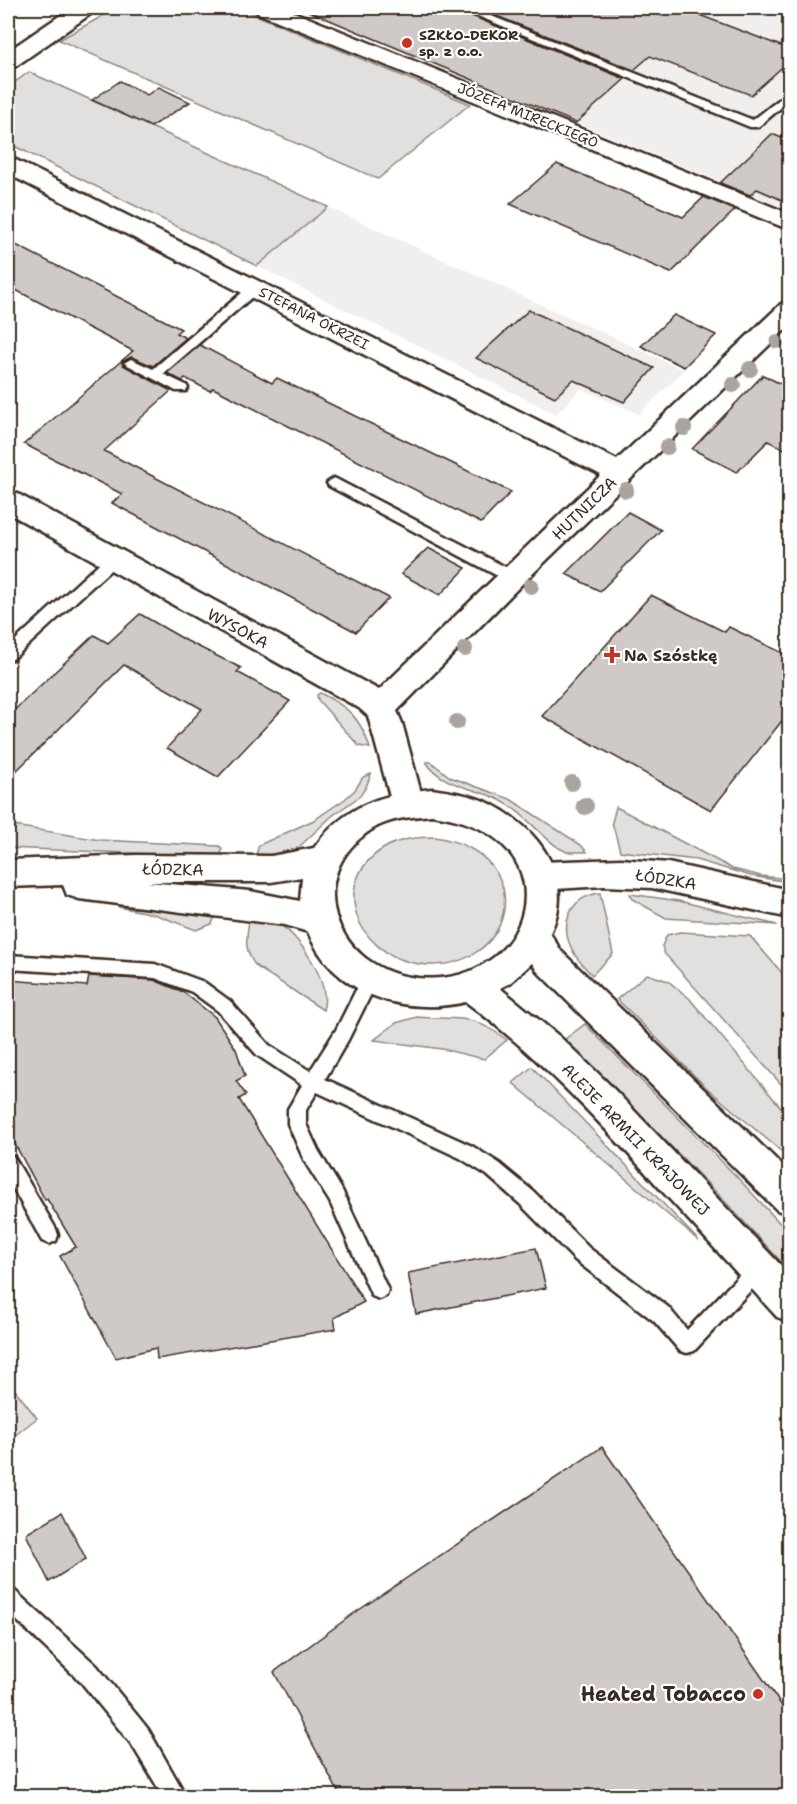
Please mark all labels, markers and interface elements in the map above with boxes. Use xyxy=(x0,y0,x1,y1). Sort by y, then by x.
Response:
place label: SZKŁO-DEKOR sp. z o.o. xyxy=(419,26,519,60)
marker: SZKŁO-DEKOR sp. z o.o. xyxy=(400,36,414,50)
street label: JÓZEFA MIRECKIEGO xyxy=(455,78,601,152)
street label: STEFANA OKRZEI xyxy=(256,282,372,354)
street label: HUTNICZA xyxy=(547,472,621,545)
street label: WYSOKA xyxy=(204,604,272,653)
place label: Na Szóstkę xyxy=(624,645,718,666)
marker: Na Szóstkę xyxy=(605,648,619,662)
street label: ŁÓDZKA xyxy=(141,858,204,881)
street label: ŁÓDZKA xyxy=(633,864,698,895)
street label: ALEJE ARMII KRAJOWEJ xyxy=(557,1059,714,1220)
place label: Heated Tobacco xyxy=(581,1681,746,1707)
marker: Heated Tobacco xyxy=(751,1687,765,1701)

